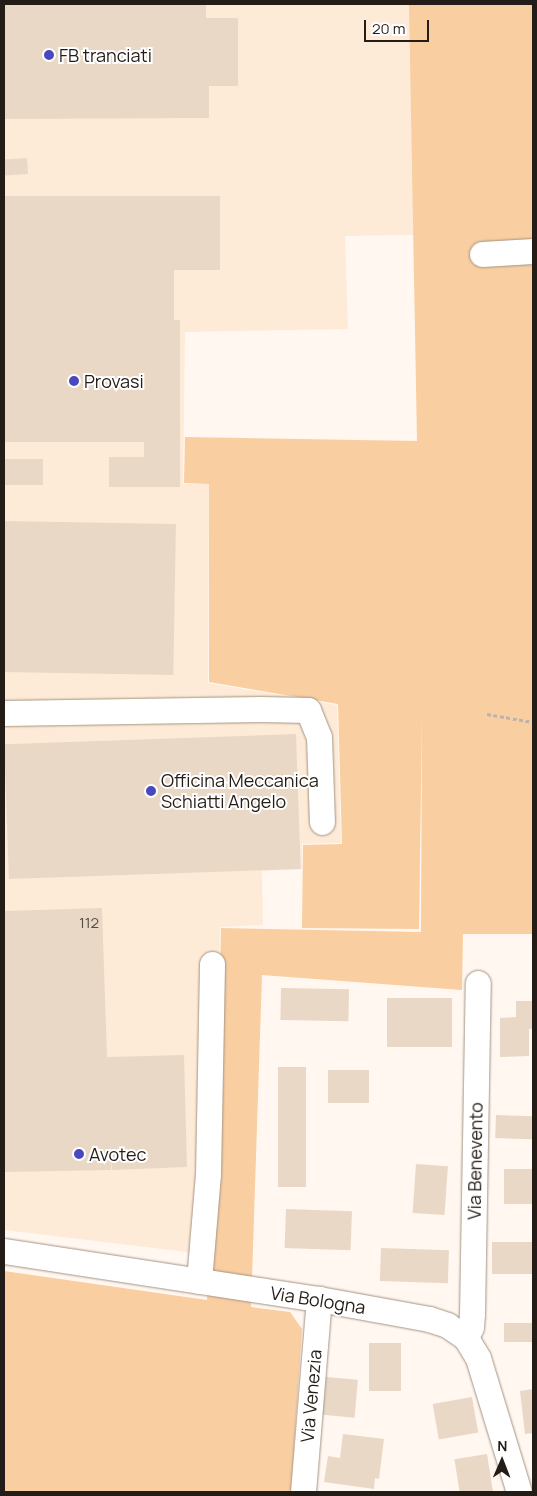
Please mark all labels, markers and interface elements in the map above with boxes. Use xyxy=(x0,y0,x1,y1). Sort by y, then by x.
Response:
scale bar xyxy=(367,10,432,42)
text: 20 m xyxy=(372,18,405,39)
place label: FB tranciati xyxy=(59,44,152,66)
marker: FB tranciati xyxy=(43,49,55,61)
place label: Provasi xyxy=(84,370,144,392)
marker: Provasi xyxy=(68,375,80,387)
place label: Officina Meccanica Schiatti Angelo xyxy=(161,770,319,812)
marker: Officina Meccanica Schiatti Angelo xyxy=(145,785,157,797)
house number: 112 xyxy=(79,914,99,932)
street label: Via Benevento xyxy=(463,1102,487,1220)
place label: Avotec xyxy=(89,1143,146,1165)
marker: Avotec xyxy=(73,1148,85,1160)
street label: Via Bologna xyxy=(269,1282,367,1318)
street label: Via Venezia xyxy=(296,1349,326,1443)
north arrow xyxy=(477,1436,527,1486)
text: N xyxy=(497,1436,507,1455)

